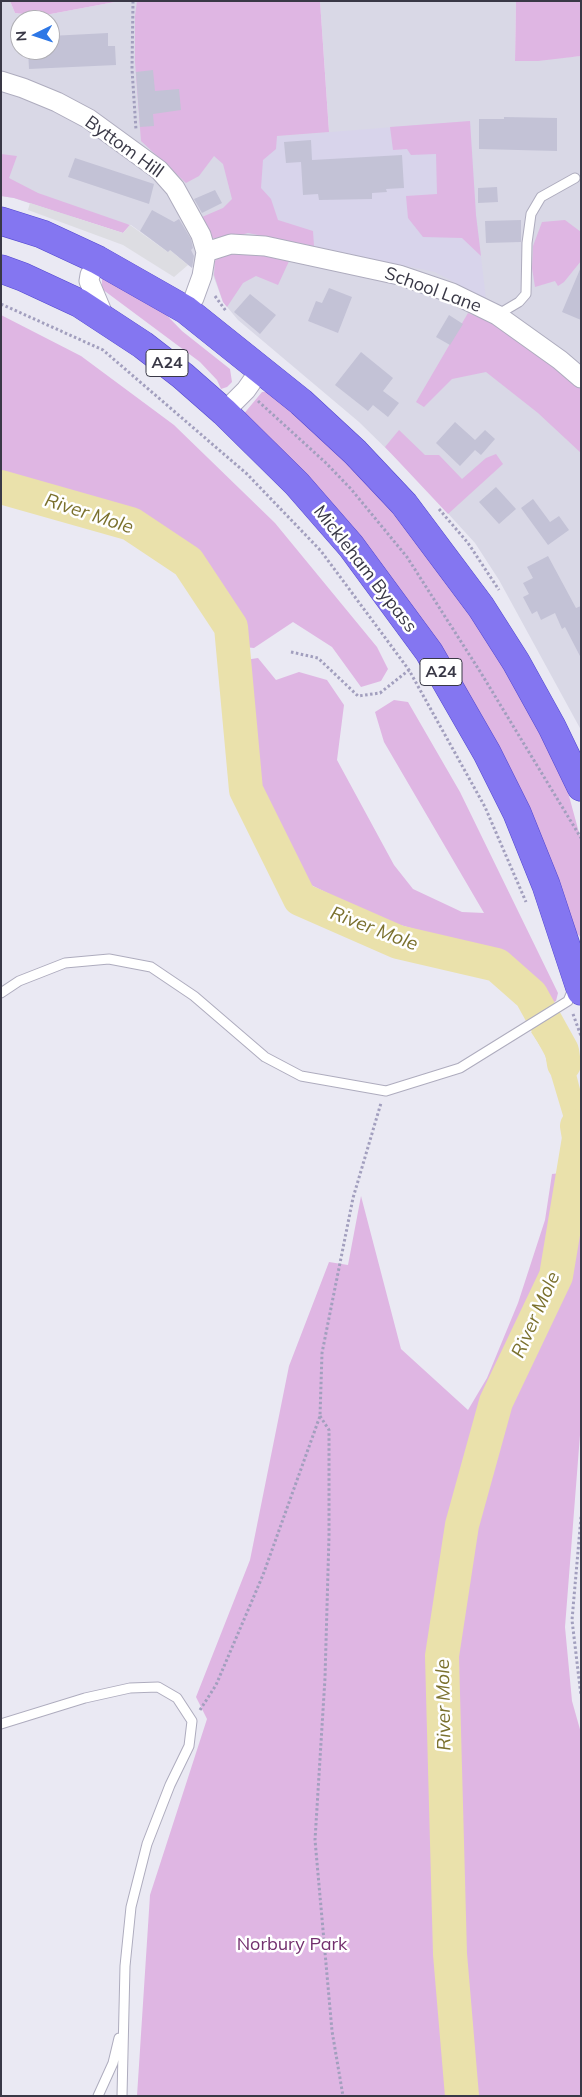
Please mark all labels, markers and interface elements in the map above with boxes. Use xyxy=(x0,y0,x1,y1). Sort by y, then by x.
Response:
north arrow xyxy=(10,10,60,60)
text: N xyxy=(12,30,30,42)
street label: Byttom Hill xyxy=(81,111,167,183)
street label: School Lane xyxy=(382,263,484,317)
road number: A24 xyxy=(146,349,188,376)
water label: River Mole xyxy=(42,489,136,539)
street label: Mickleham Bypass xyxy=(309,501,421,637)
road number: A24 xyxy=(420,659,462,686)
water label: River Mole xyxy=(327,902,421,956)
water label: River Mole xyxy=(507,1268,565,1362)
water label: River Mole xyxy=(432,1659,456,1751)
park label: Norbury Park xyxy=(237,1934,347,1956)

